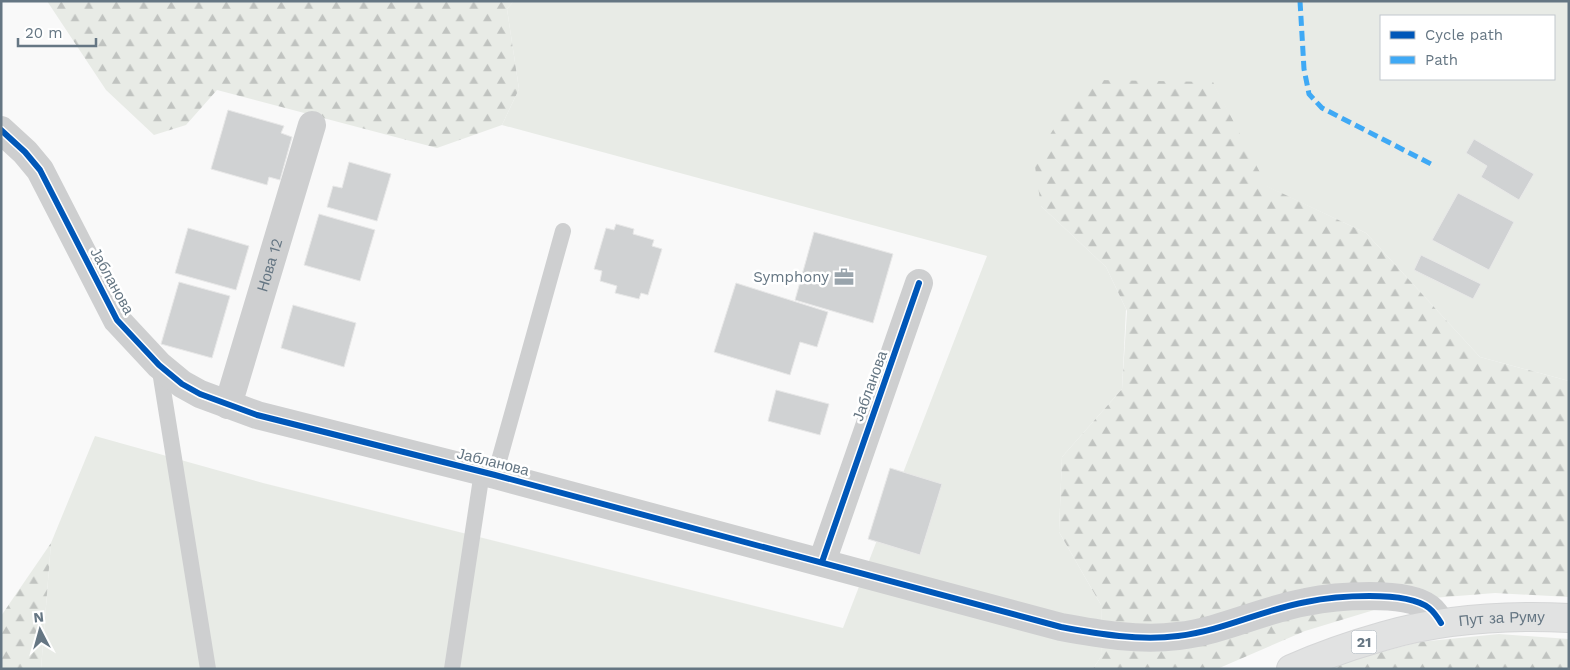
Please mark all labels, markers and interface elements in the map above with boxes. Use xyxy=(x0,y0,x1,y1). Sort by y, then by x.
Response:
scale bar xyxy=(18,15,95,47)
legend xyxy=(1380,15,1555,80)
text: 20 m xyxy=(25,24,63,42)
text: Cycle path xyxy=(1425,26,1503,44)
text: Path xyxy=(1425,51,1458,69)
street label: Нова 12 xyxy=(253,236,286,294)
street label: Јабланова xyxy=(86,244,138,318)
office icon: Symphony xyxy=(833,266,855,288)
place label: Symphony xyxy=(753,268,829,286)
street label: Јабланова xyxy=(849,348,891,424)
street label: Јабланова xyxy=(455,444,532,480)
north arrow xyxy=(15,605,65,655)
street label: Пут за Руму xyxy=(1458,608,1545,630)
text: N xyxy=(33,609,45,626)
road number: 21 xyxy=(1352,630,1376,654)

